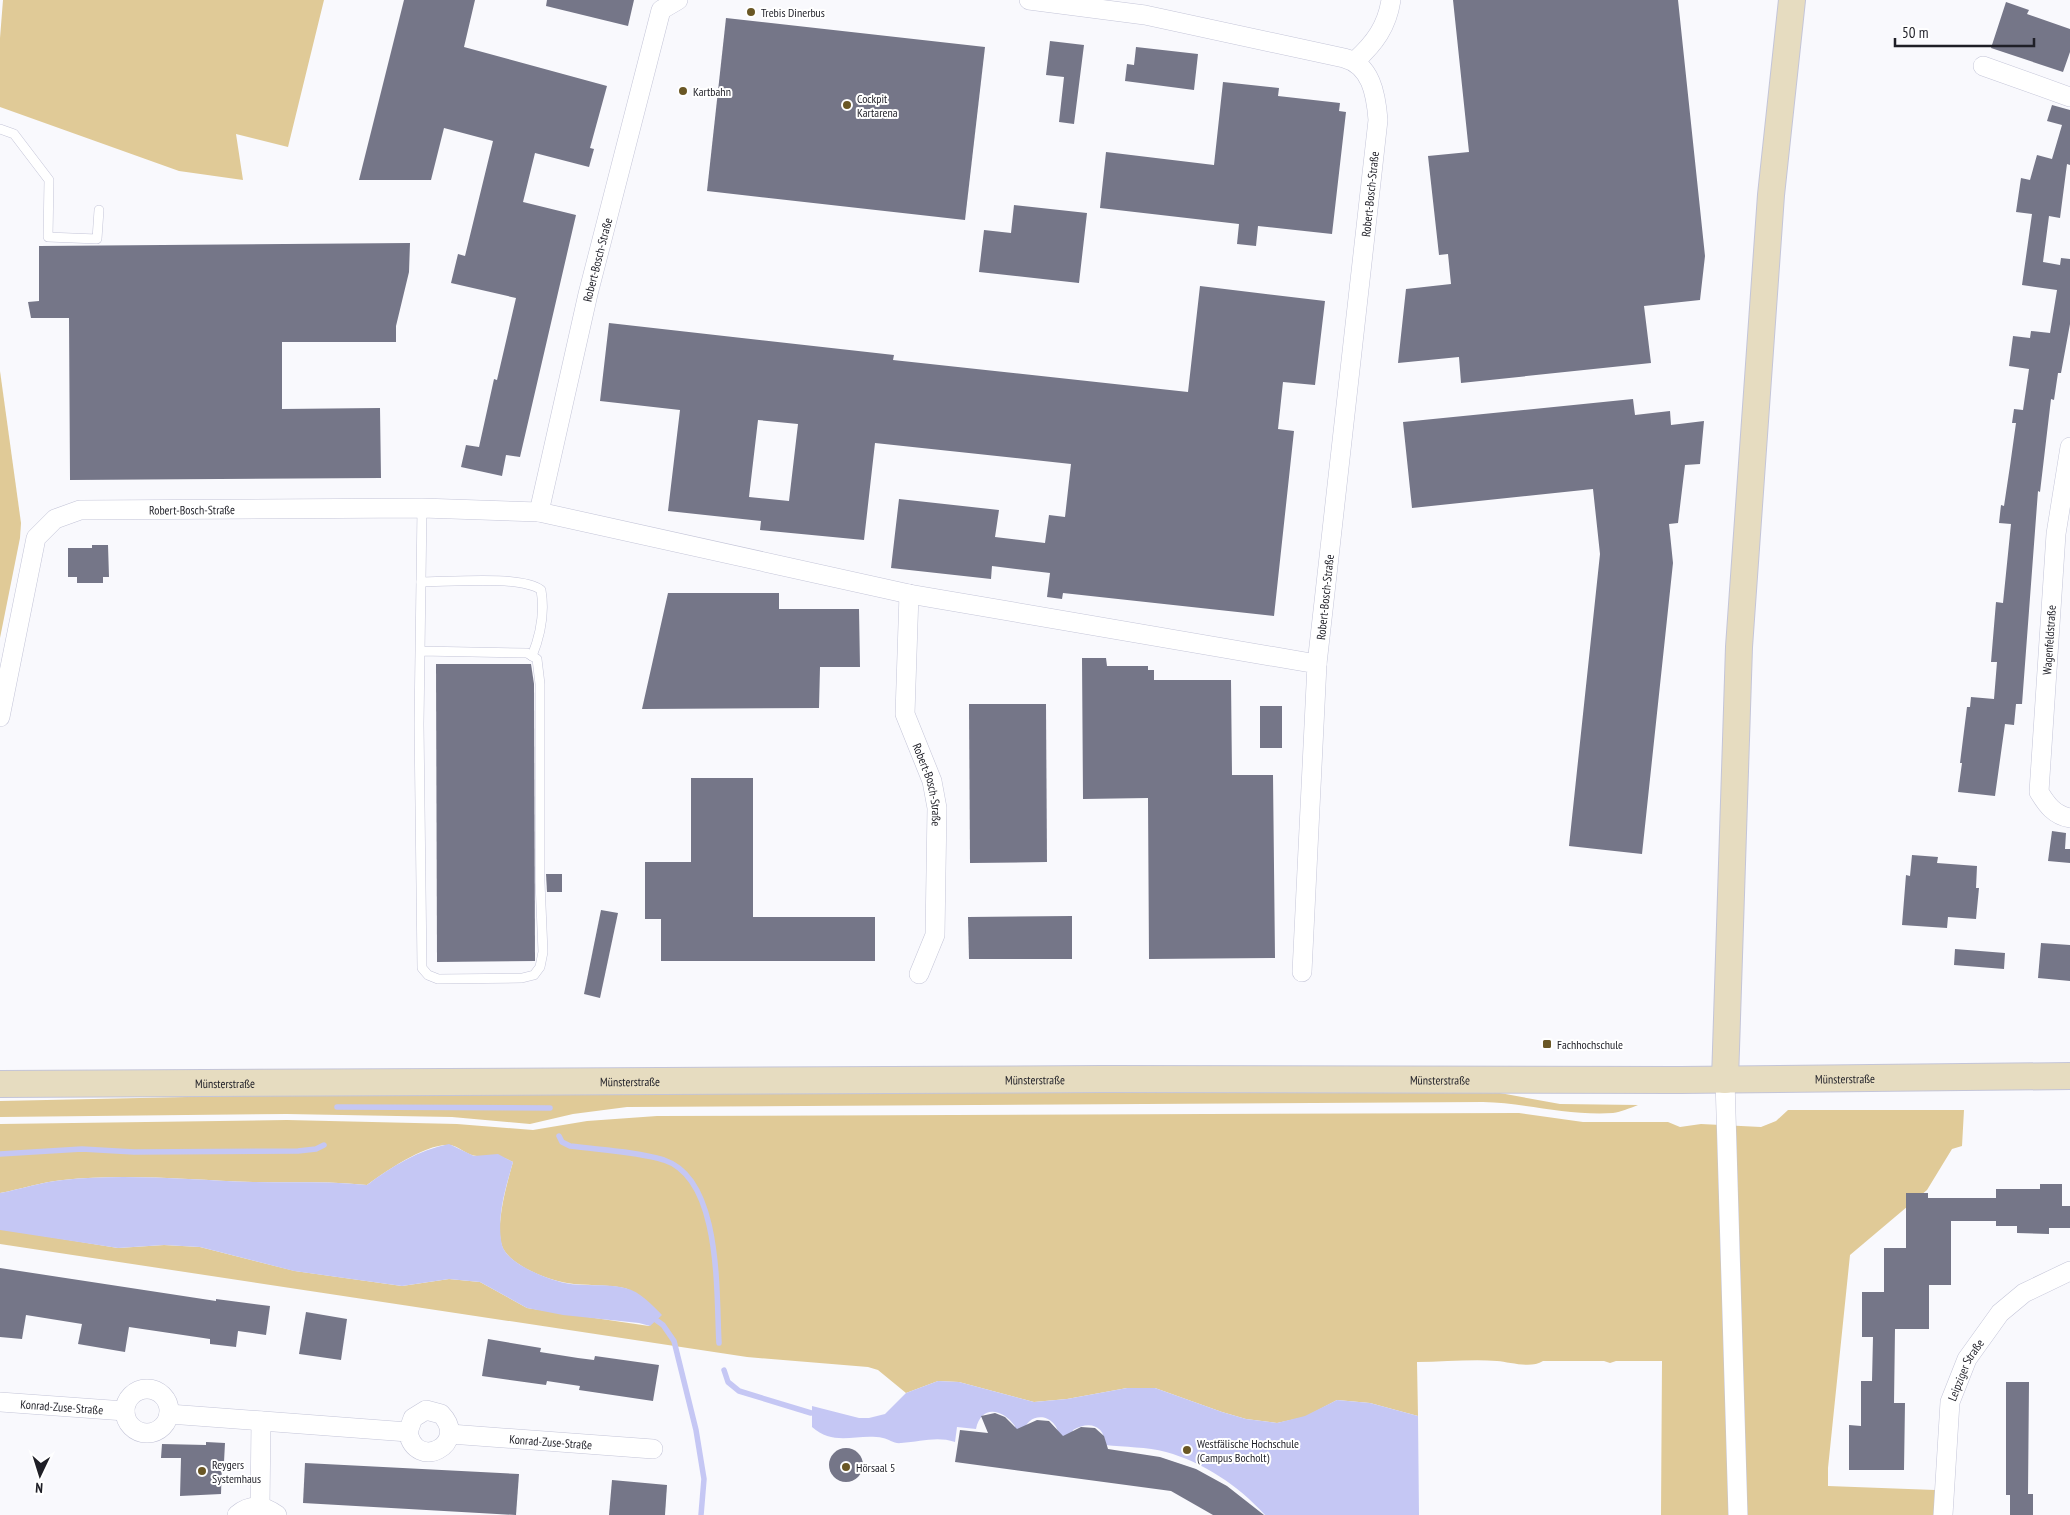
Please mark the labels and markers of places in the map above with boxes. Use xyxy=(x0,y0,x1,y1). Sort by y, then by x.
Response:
place label: Trebis Dinerbus xyxy=(761,5,825,20)
marker: Trebis Dinerbus xyxy=(745,6,757,18)
place label: Kartbahn xyxy=(693,84,731,99)
marker: Kartbahn xyxy=(677,85,689,97)
place label: Cockpit Kartarena xyxy=(857,91,898,120)
marker: Cockpit Kartarena xyxy=(841,99,853,111)
place label: Fachhochschule xyxy=(1557,1037,1623,1052)
marker: Fachhochschule xyxy=(1541,1038,1553,1050)
place label: Westfälische Hochschule (Campus Bocholt) xyxy=(1197,1436,1299,1465)
marker: Westfälische Hochschule (Campus Bocholt) xyxy=(1181,1444,1193,1456)
place label: Reygers Systemhaus xyxy=(212,1457,261,1486)
place label: Hörsaal 5 xyxy=(856,1460,895,1475)
marker: Hörsaal 5 xyxy=(840,1461,852,1473)
marker: Reygers Systemhaus xyxy=(196,1465,208,1477)

